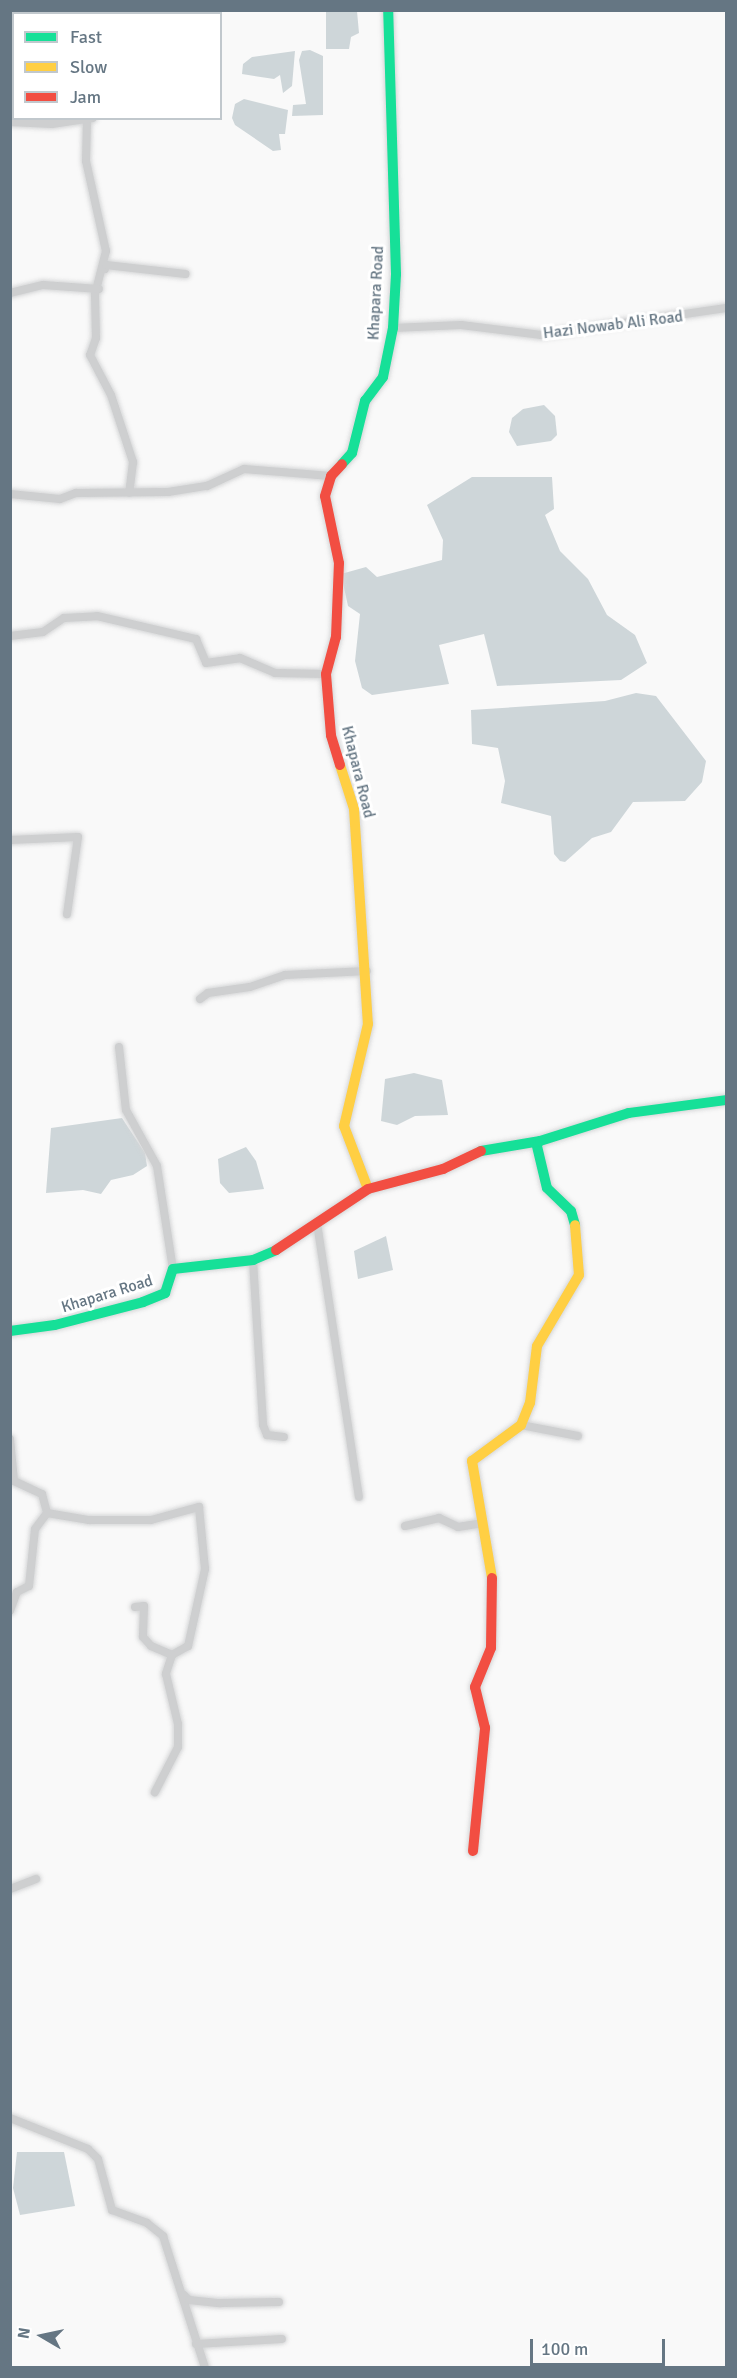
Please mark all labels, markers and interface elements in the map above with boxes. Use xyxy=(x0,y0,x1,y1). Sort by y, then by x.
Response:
legend xyxy=(12,12,222,120)
text: Fast xyxy=(70,26,102,48)
text: Slow xyxy=(70,56,107,78)
text: Jam xyxy=(70,86,101,108)
street label: Khapara Road xyxy=(364,245,388,341)
street label: Hazi Nowab Ali Road xyxy=(542,307,684,343)
street label: Khapara Road xyxy=(337,724,379,820)
street label: Khapara Road xyxy=(59,1271,155,1317)
north arrow xyxy=(12,2306,72,2366)
text: N xyxy=(13,2326,35,2340)
scale bar xyxy=(533,2327,668,2365)
text: 100 m xyxy=(541,2338,588,2360)

